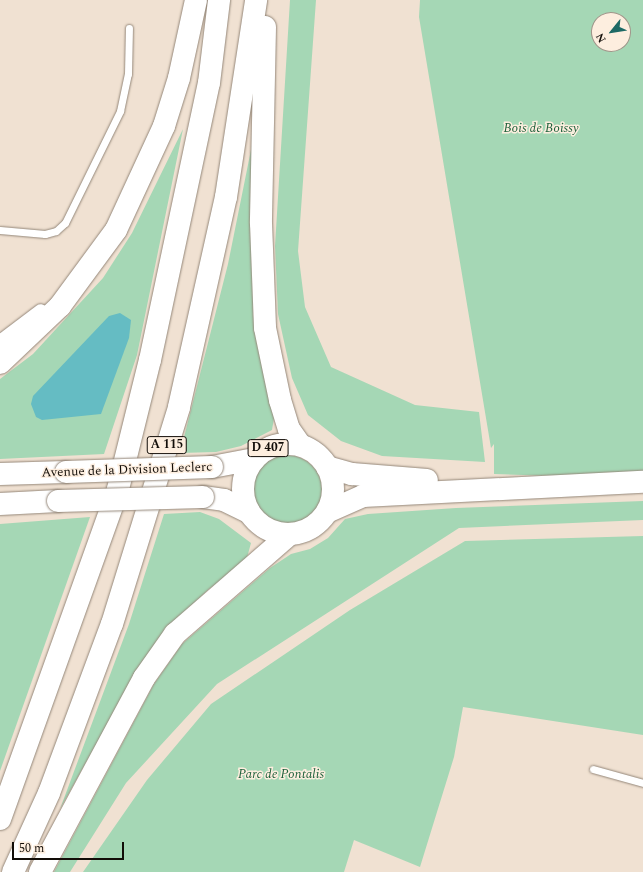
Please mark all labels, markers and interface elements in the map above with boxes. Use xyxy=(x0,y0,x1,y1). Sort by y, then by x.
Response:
north arrow xyxy=(591,12,631,52)
text: N xyxy=(591,30,611,46)
park label: Bois de Boissy xyxy=(503,120,579,136)
road number: A 115 xyxy=(146,435,188,455)
road number: D 407 xyxy=(247,438,289,458)
street label: Avenue de la Division Leclerc xyxy=(41,459,213,481)
park label: Parc de Pontalis xyxy=(238,766,324,782)
scale bar xyxy=(14,834,126,860)
text: 50 m xyxy=(19,839,44,858)

